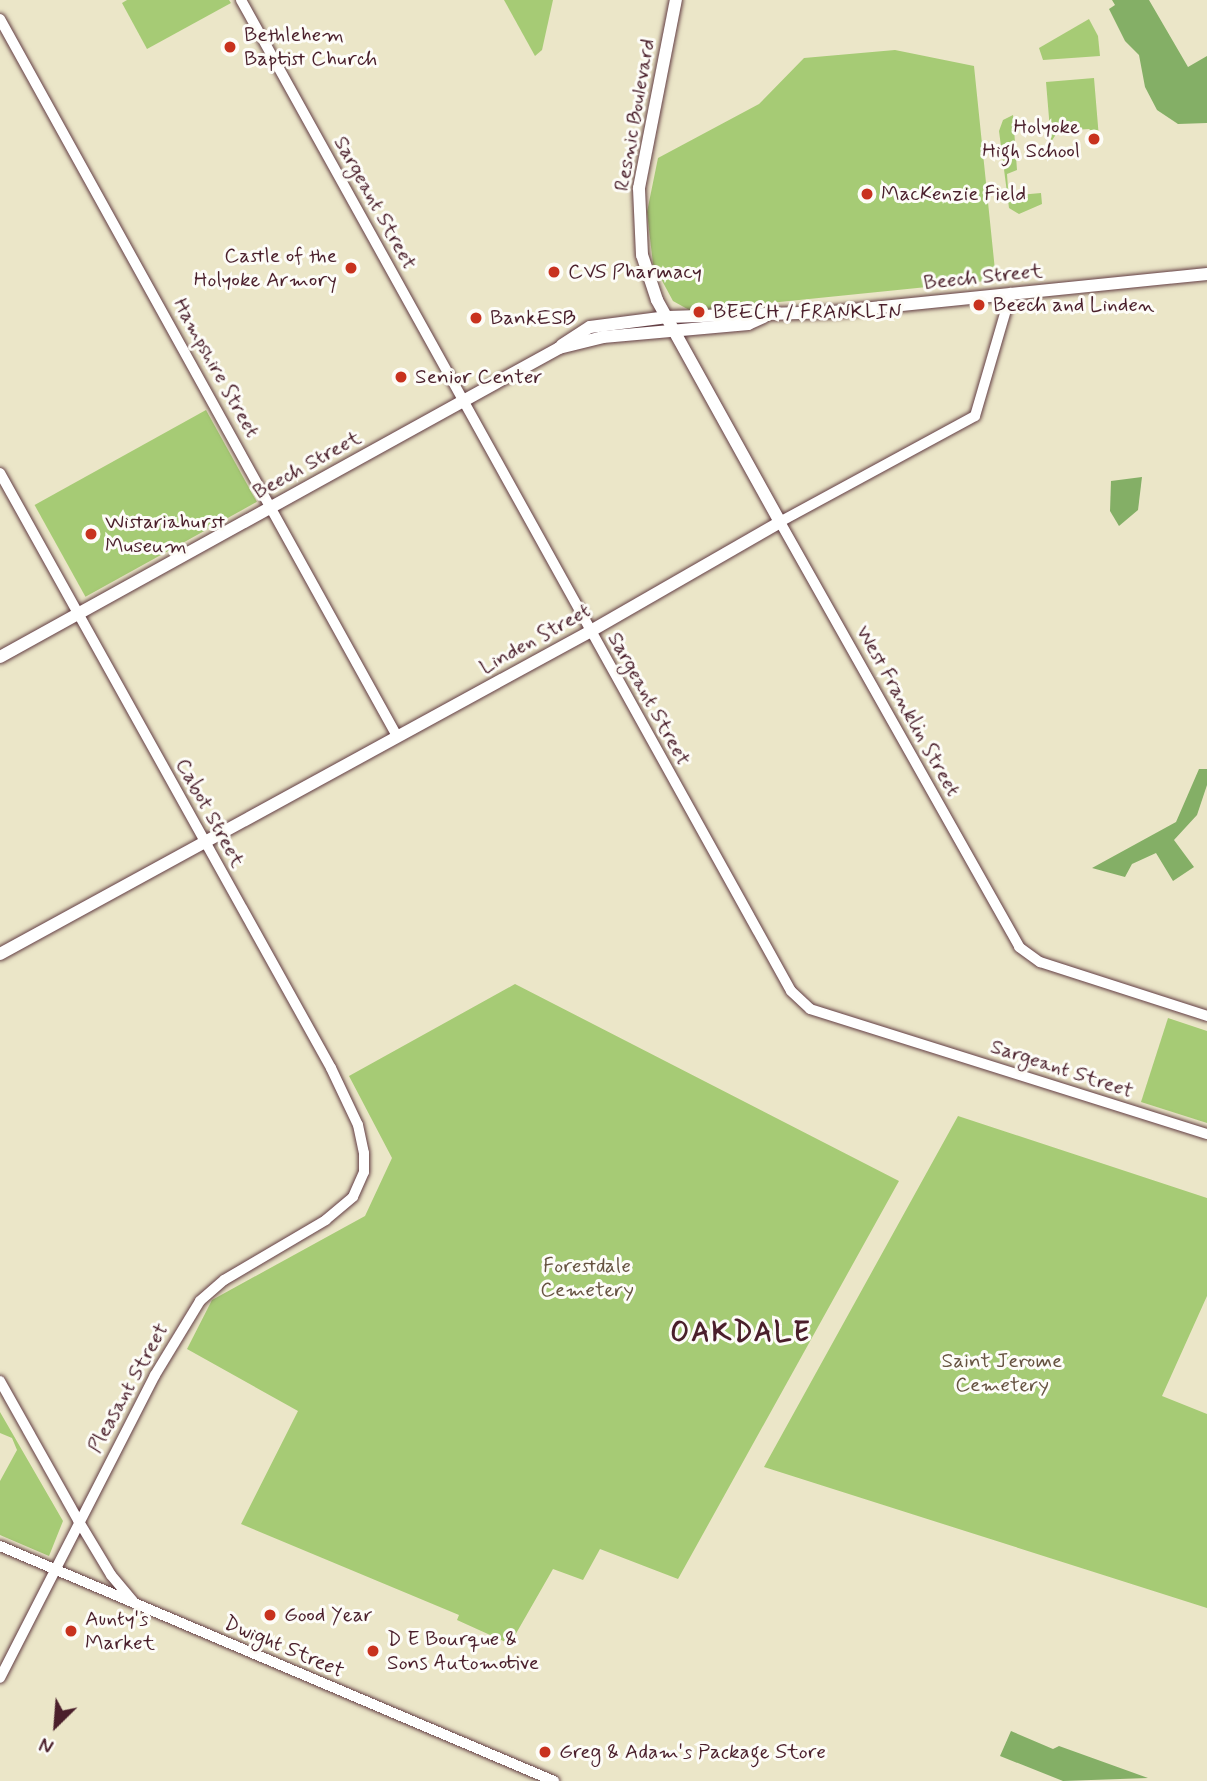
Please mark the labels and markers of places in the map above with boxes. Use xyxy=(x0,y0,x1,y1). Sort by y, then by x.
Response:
place label: Bethlehem Baptist Church xyxy=(244,22,377,72)
marker: Bethlehem Baptist Church xyxy=(222,39,238,55)
place label: Holyoke High School xyxy=(982,114,1080,164)
marker: Holyoke High School xyxy=(1086,131,1102,147)
place label: MacKenzie Field xyxy=(881,181,1026,207)
marker: MacKenzie Field xyxy=(859,186,875,202)
place label: Castle of the Holyoke Armory xyxy=(194,243,337,293)
place label: CVS Pharmacy xyxy=(568,259,702,285)
marker: Castle of the Holyoke Armory xyxy=(343,260,359,276)
marker: CVS Pharmacy xyxy=(546,264,562,280)
place label: Beech and Linden xyxy=(993,292,1150,318)
marker: Beech and Linden xyxy=(971,297,987,313)
place label: BEECH / FRANKLIN xyxy=(713,299,902,325)
marker: BEECH / FRANKLIN xyxy=(691,304,707,320)
place label: BankESB xyxy=(490,305,576,331)
marker: BankESB xyxy=(468,310,484,326)
place label: Senior Center xyxy=(415,364,542,390)
marker: Senior Center xyxy=(393,369,409,385)
place label: Wistariahurst Museum xyxy=(105,509,225,559)
marker: Wistariahurst Museum xyxy=(83,526,99,542)
place label: Good Year xyxy=(284,1602,374,1628)
place label: Aunty's Market xyxy=(85,1606,155,1656)
marker: Good Year xyxy=(262,1607,278,1623)
marker: Aunty's Market xyxy=(63,1623,79,1639)
place label: D E Bourque & Sons Automotive xyxy=(387,1626,534,1676)
marker: D E Bourque & Sons Automotive xyxy=(365,1643,381,1659)
place label: Greg & Adam's Package Store xyxy=(559,1739,823,1765)
marker: Greg & Adam's Package Store xyxy=(537,1744,553,1760)

